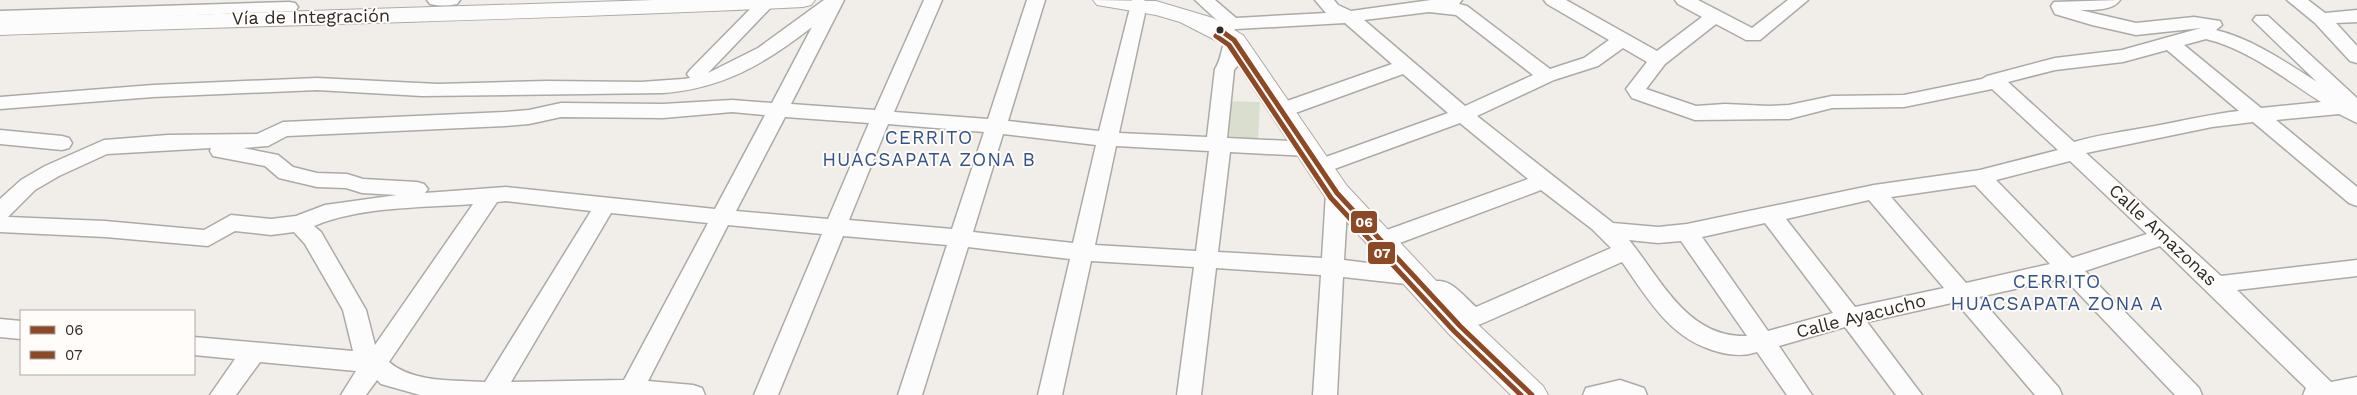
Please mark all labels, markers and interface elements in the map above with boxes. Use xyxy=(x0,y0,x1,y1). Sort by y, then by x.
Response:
street label: Vía de Integración xyxy=(232,5,390,28)
unlabelled marker xyxy=(1215,25,1225,35)
district label: CERRITO HUACSAPATA ZONA B xyxy=(822,126,1036,171)
street label: Calle Amazonas xyxy=(2105,179,2222,290)
line badge: 06 xyxy=(1350,210,1378,234)
text: 06 xyxy=(1355,214,1373,230)
line badge: 07 xyxy=(1367,241,1396,265)
text: 07 xyxy=(1373,245,1391,261)
district label: CERRITO HUACSAPATA ZONA A xyxy=(1950,270,2164,315)
street label: Calle Ayacucho xyxy=(1794,289,1928,342)
legend xyxy=(20,310,195,375)
text: 06 xyxy=(65,321,83,339)
text: 07 xyxy=(65,346,82,364)

